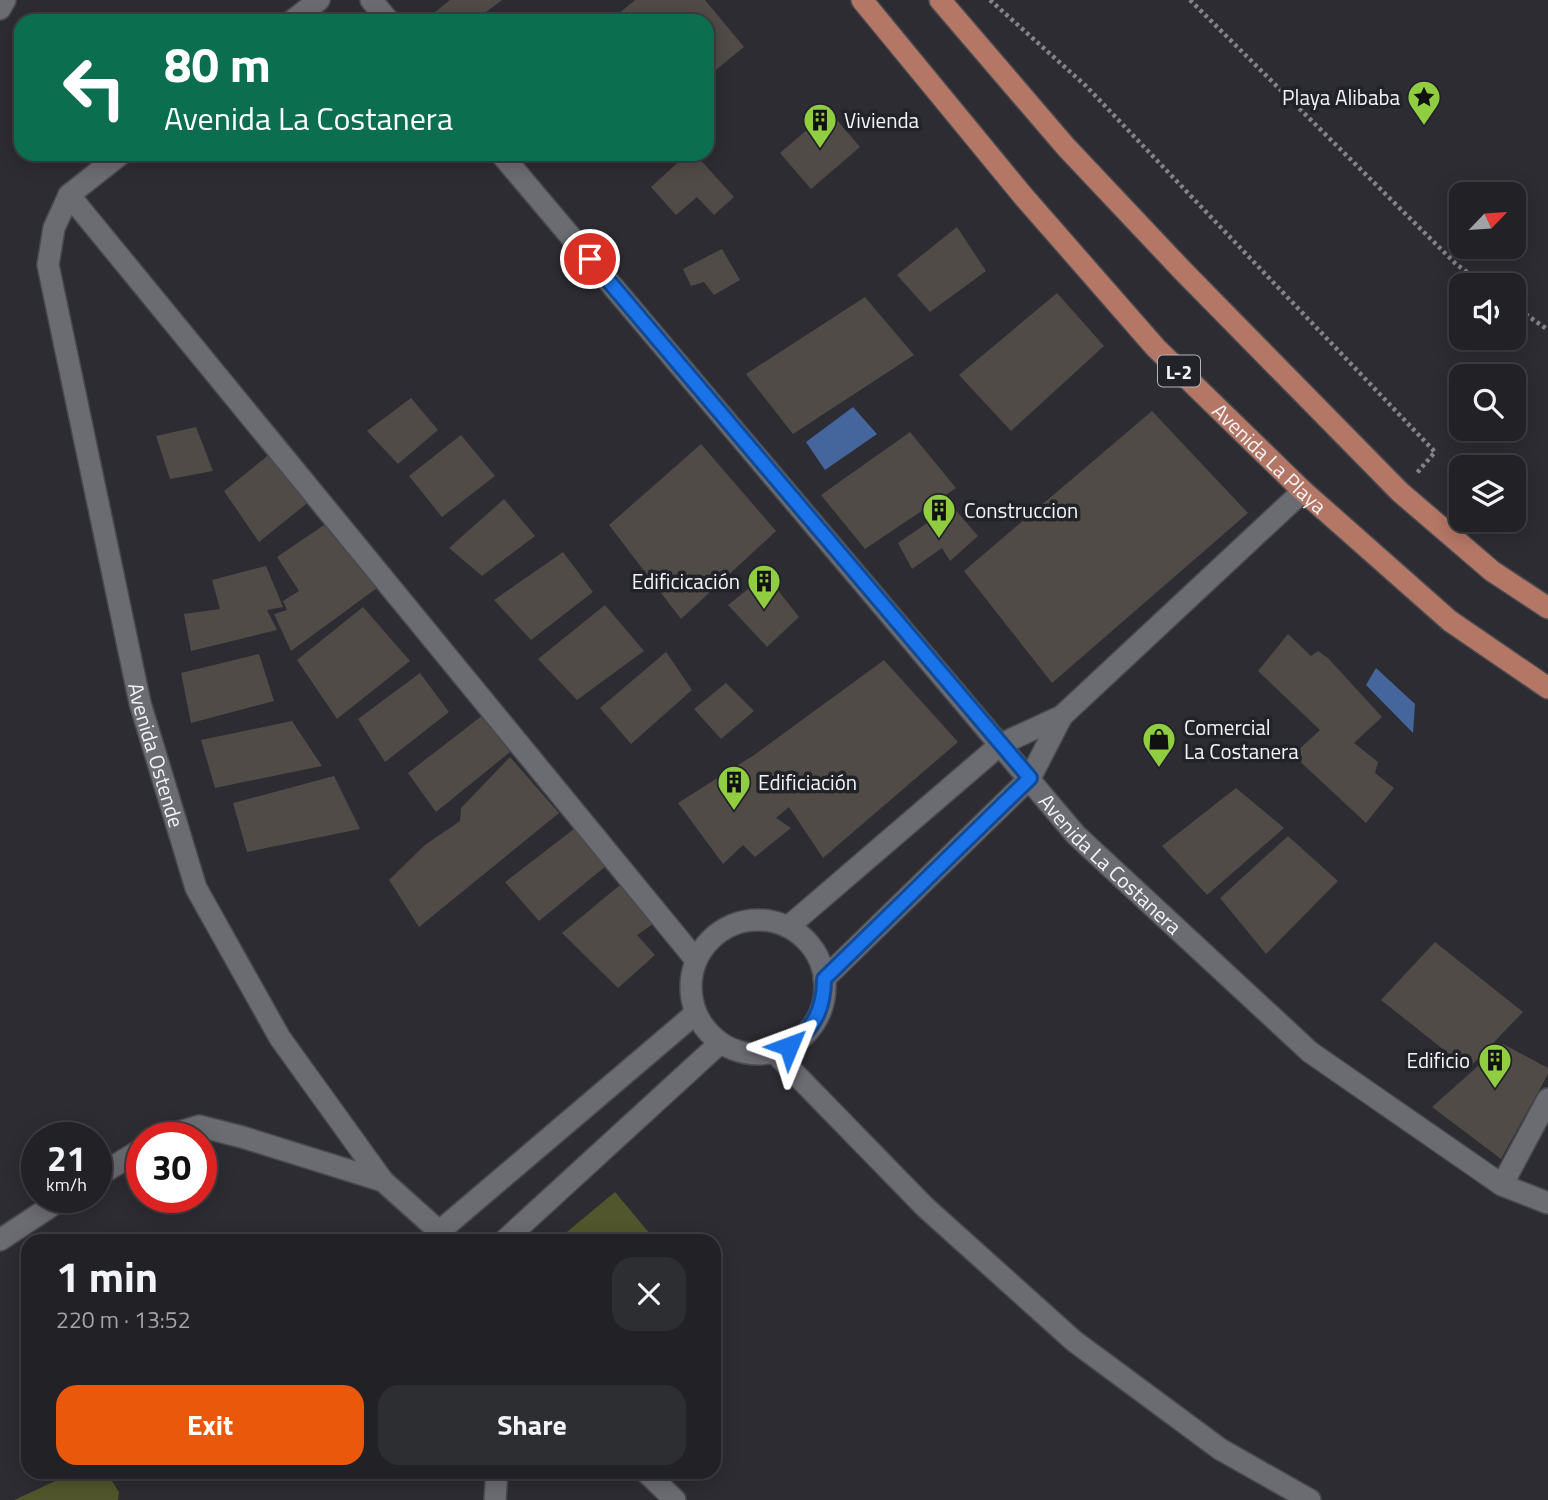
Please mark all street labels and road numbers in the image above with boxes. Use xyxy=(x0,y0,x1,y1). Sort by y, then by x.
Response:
road number: L-2 xyxy=(1158,356,1200,386)
street label: Avenida La Playa xyxy=(1205,395,1335,521)
street label: Avenida Ostende xyxy=(120,680,193,831)
street label: Avenida La Costanera xyxy=(1031,786,1190,942)

